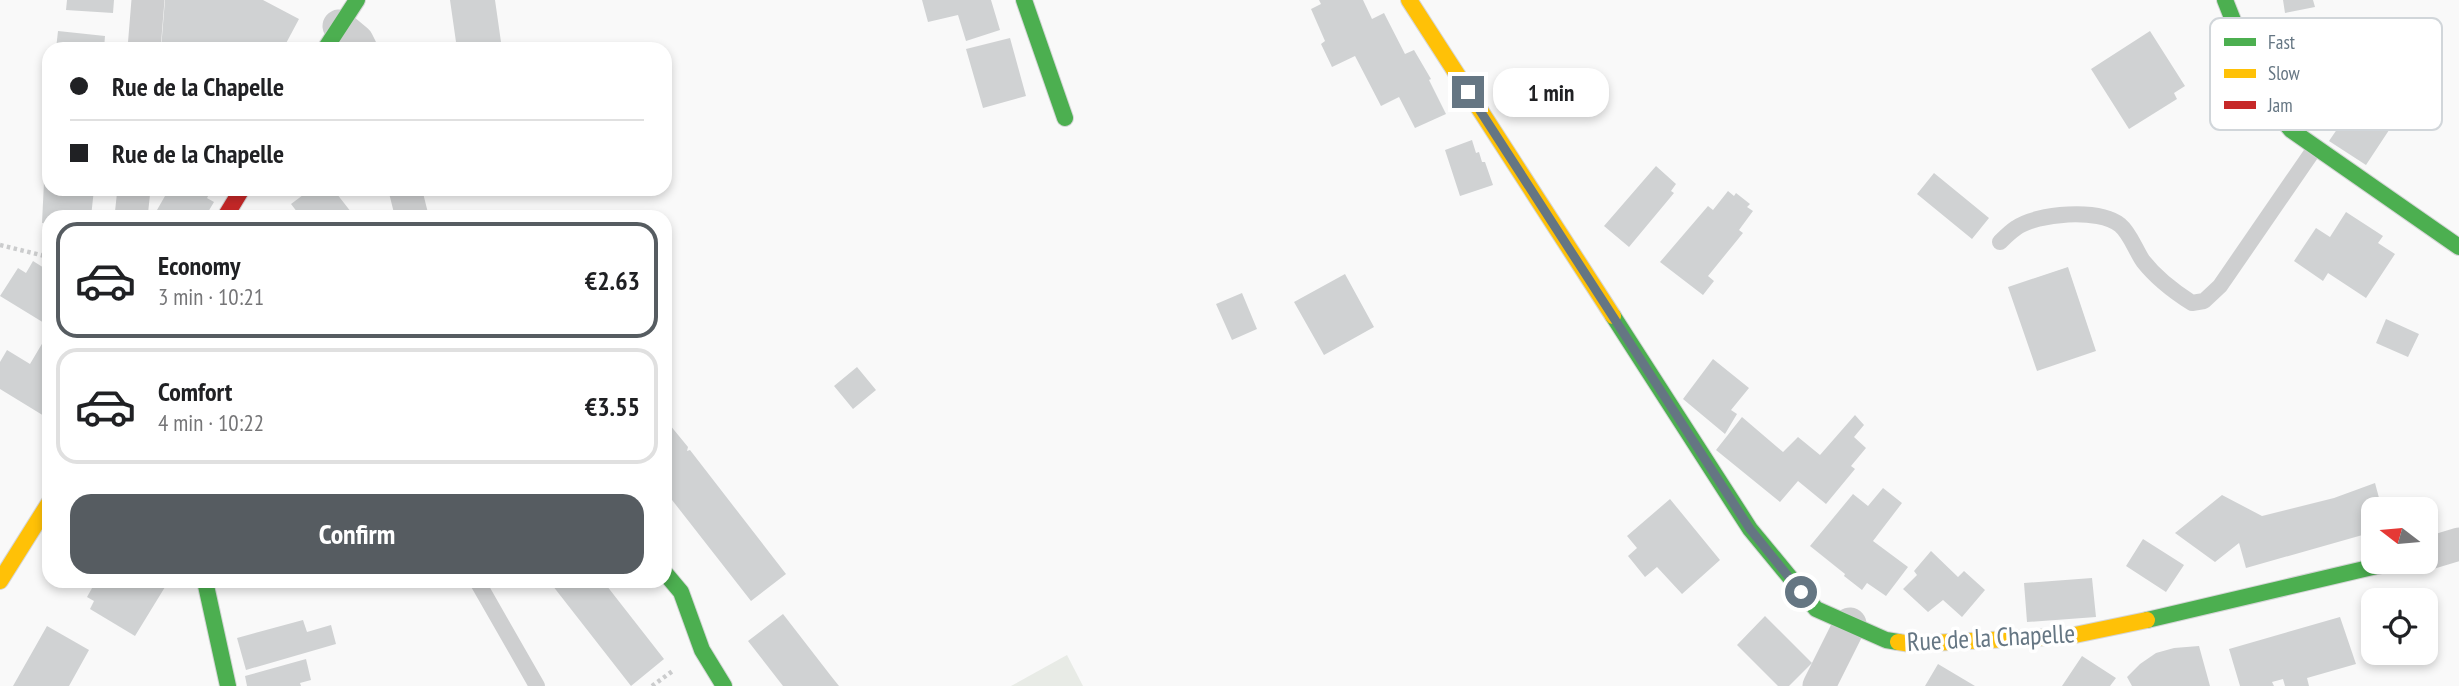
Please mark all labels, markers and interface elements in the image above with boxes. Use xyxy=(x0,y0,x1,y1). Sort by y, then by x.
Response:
legend xyxy=(2210,18,2442,130)
text: Fast xyxy=(2268,30,2296,54)
text: Slow xyxy=(2268,61,2301,85)
callout: 1 min xyxy=(1492,68,1608,116)
text: Rue de la Chapelle xyxy=(112,70,284,103)
route end xyxy=(1452,76,1484,108)
text: 1 min xyxy=(1528,78,1574,107)
text: Jam xyxy=(2267,93,2293,117)
text: Rue de la Chapelle xyxy=(112,137,284,170)
icon: car xyxy=(74,249,137,312)
text: Economy xyxy=(158,249,240,282)
text: €2.63 xyxy=(585,264,640,297)
text: 3 min · 10:21 xyxy=(158,282,264,311)
icon: car xyxy=(74,375,137,438)
text: Comfort xyxy=(158,375,232,408)
text: €3.55 xyxy=(585,390,640,423)
text: 4 min · 10:22 xyxy=(158,408,264,437)
button: Confirm xyxy=(70,494,644,574)
north arrow xyxy=(2361,497,2438,574)
map controls xyxy=(2361,497,2438,665)
route start xyxy=(1785,576,1817,608)
button: locate xyxy=(2361,588,2438,665)
street label: Rue de la Chapelle xyxy=(1906,616,2076,658)

